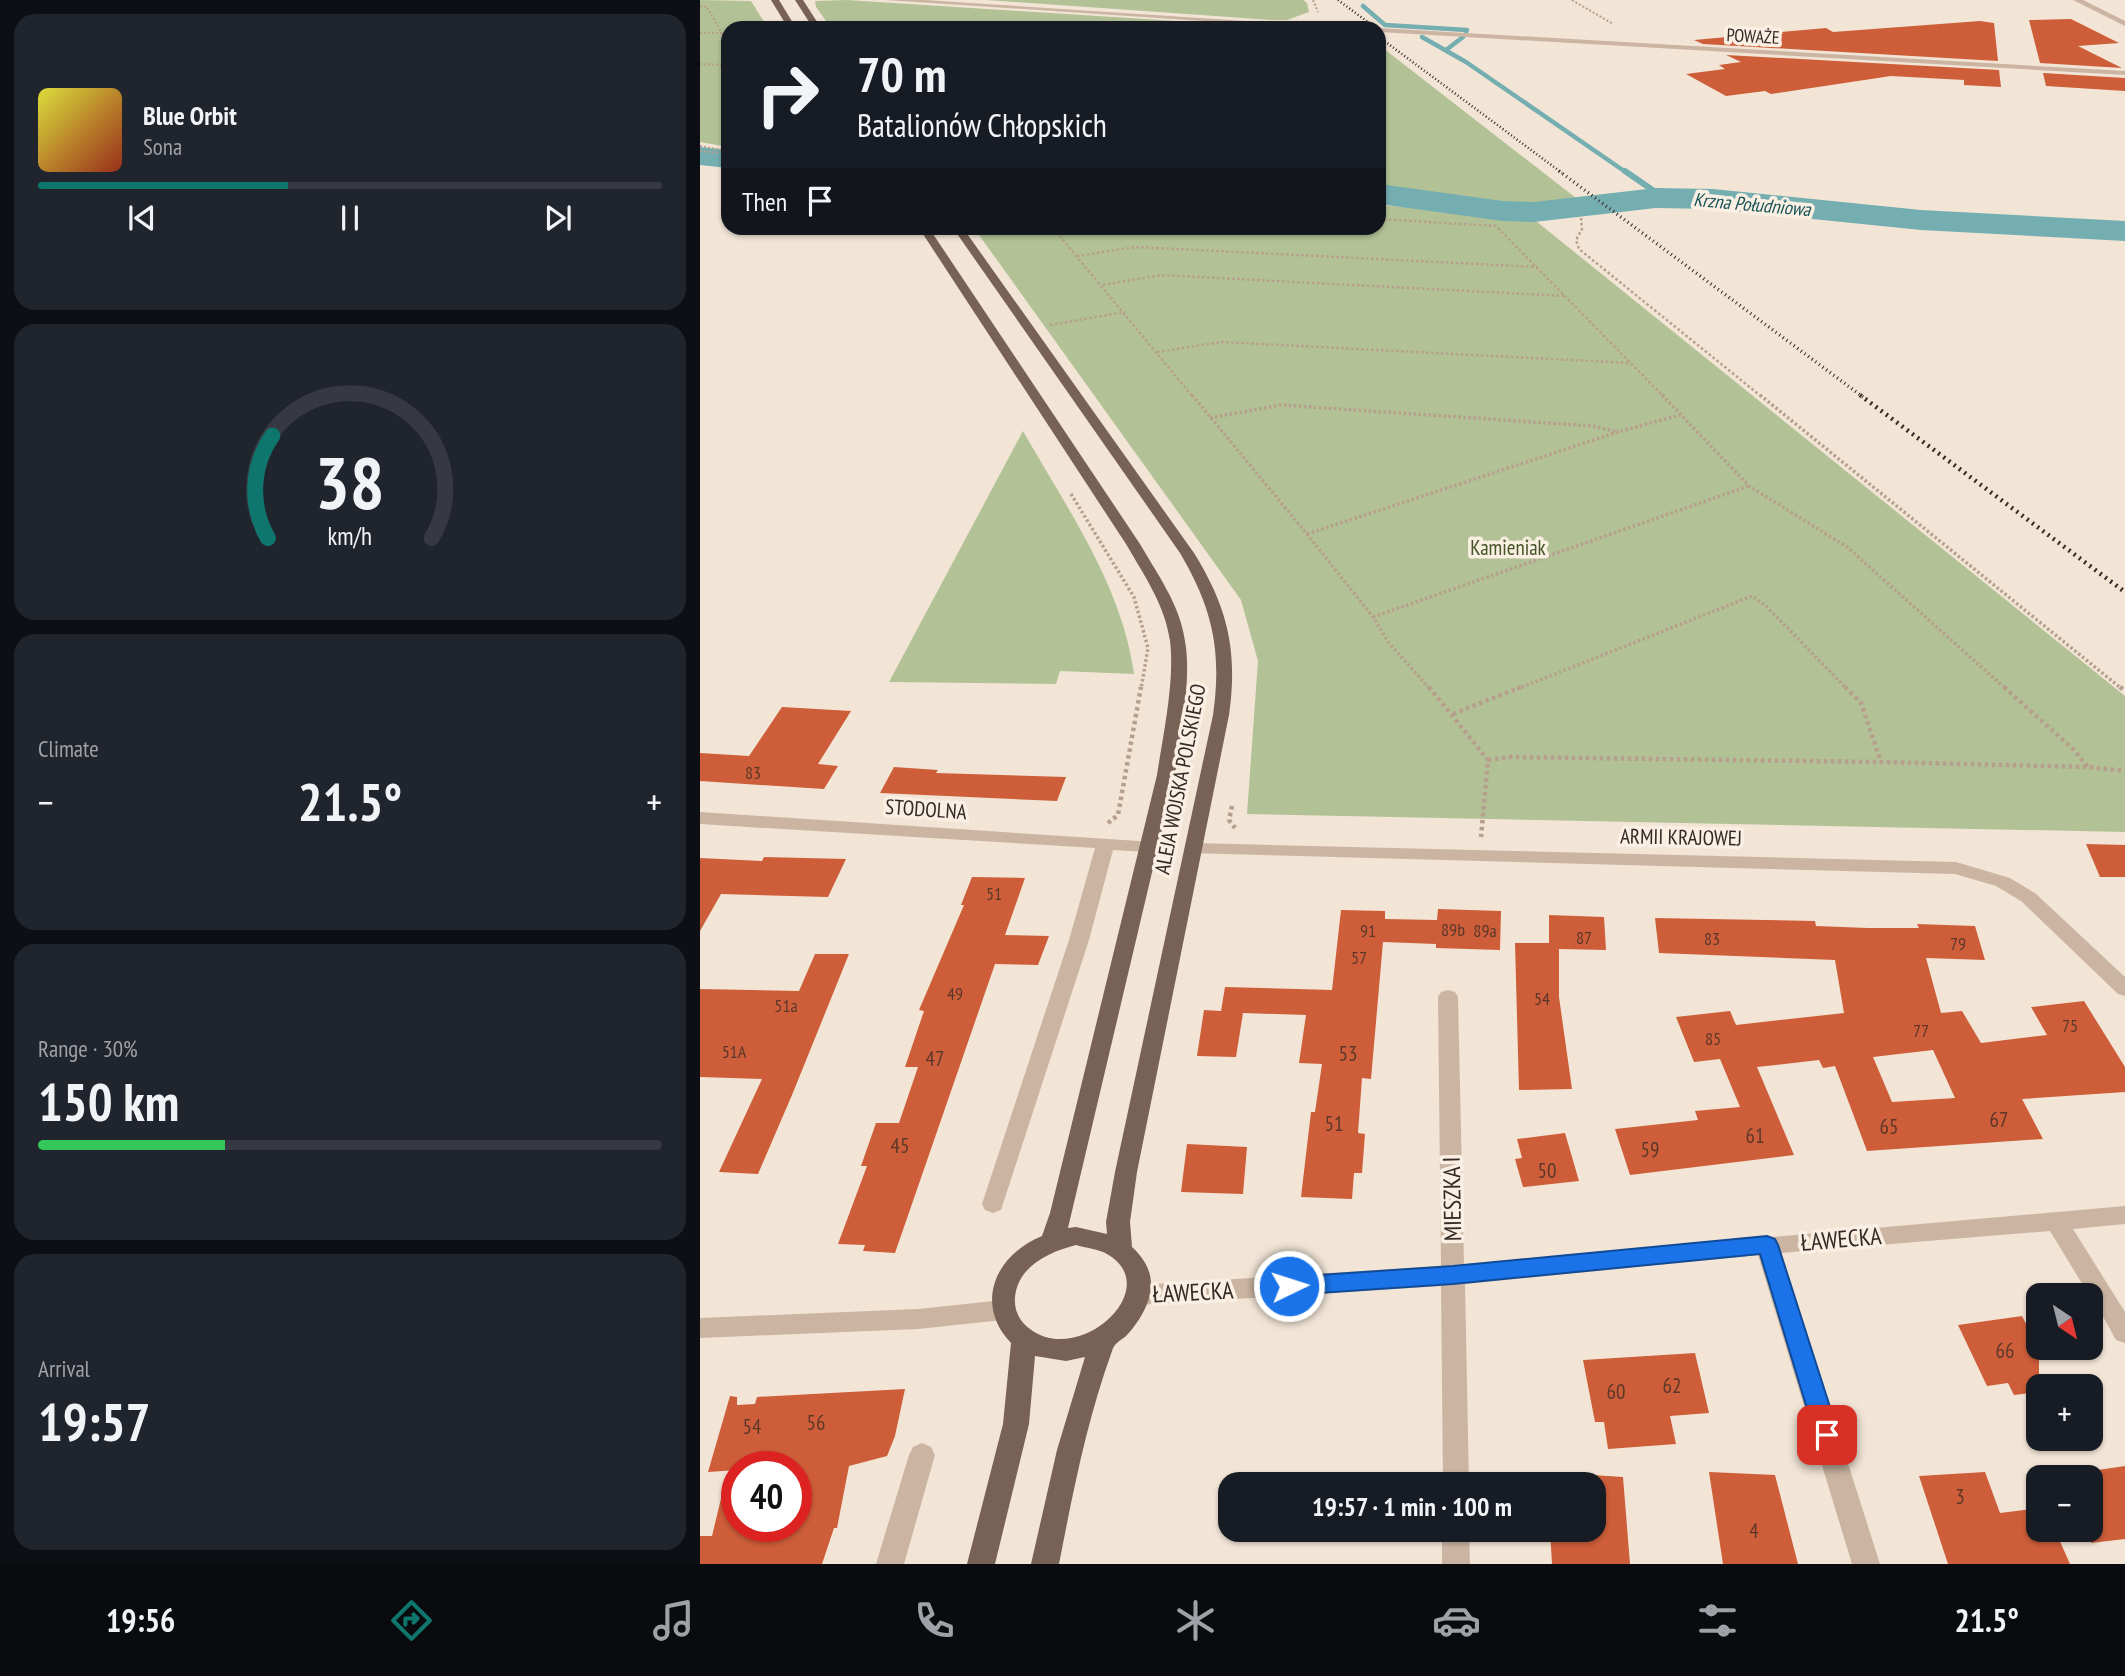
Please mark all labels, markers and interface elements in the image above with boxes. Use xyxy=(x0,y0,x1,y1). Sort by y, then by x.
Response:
street label: POWAŻE xyxy=(1726,23,1780,49)
text: 70 m xyxy=(857,42,946,106)
icon: right xyxy=(742,49,833,140)
text: Blue Orbit xyxy=(143,99,237,132)
text: Batalionów Chłopskich xyxy=(857,104,1107,146)
text: Sona xyxy=(143,132,182,161)
icon: arrive xyxy=(801,182,839,220)
text: Then xyxy=(742,185,787,218)
water label: Krzna Południowa xyxy=(1692,187,1813,221)
icon: previous xyxy=(123,199,161,237)
icon: pause xyxy=(331,199,369,237)
icon: next xyxy=(539,199,577,237)
text: 38 xyxy=(315,434,385,528)
text: km/h xyxy=(328,520,372,552)
park label: Kamieniak xyxy=(1470,534,1546,561)
street label: ALEJA WOJSKA POLSKIEGO xyxy=(1148,682,1212,876)
text: Climate xyxy=(38,734,99,763)
house number: 83 xyxy=(745,761,761,784)
text: 21.5° xyxy=(298,768,402,835)
text: − xyxy=(38,777,54,826)
text: + xyxy=(646,777,662,826)
street label: STODOLNA xyxy=(884,793,968,825)
street label: ARMII KRAJOWEJ xyxy=(1620,822,1742,852)
house number: 51 xyxy=(986,882,1002,905)
house number: 89b xyxy=(1441,918,1465,941)
house number: 91 xyxy=(1360,919,1376,942)
house number: 89a xyxy=(1473,919,1497,942)
house number: 87 xyxy=(1576,926,1592,949)
house number: 83 xyxy=(1704,927,1720,950)
house number: 79 xyxy=(1950,932,1966,955)
house number: 57 xyxy=(1351,946,1367,969)
house number: 49 xyxy=(947,982,963,1005)
house number: 54 xyxy=(1534,987,1550,1010)
house number: 51a xyxy=(774,994,798,1017)
house number: 75 xyxy=(2062,1014,2078,1037)
house number: 77 xyxy=(1913,1019,1929,1042)
house number: 85 xyxy=(1705,1027,1721,1050)
text: Range · 30% xyxy=(38,1034,138,1063)
house number: 51A xyxy=(722,1040,747,1063)
house number: 53 xyxy=(1339,1040,1357,1067)
house number: 47 xyxy=(926,1045,944,1072)
text: 150 km xyxy=(38,1068,179,1135)
house number: 67 xyxy=(1990,1106,2008,1133)
house number: 51 xyxy=(1325,1110,1343,1137)
house number: 65 xyxy=(1880,1113,1898,1140)
house number: 61 xyxy=(1746,1122,1764,1149)
house number: 45 xyxy=(891,1132,909,1159)
house number: 59 xyxy=(1641,1136,1659,1163)
street label: MIESZKA I xyxy=(1436,1156,1468,1242)
house number: 50 xyxy=(1538,1157,1556,1184)
street label: ŁAWECKA xyxy=(1799,1220,1883,1258)
position arrow xyxy=(1252,1249,1326,1323)
street label: ŁAWECKA xyxy=(1152,1274,1235,1310)
north arrow xyxy=(2026,1283,2104,1360)
map controls xyxy=(2026,1283,2103,1542)
house number: 66 xyxy=(1996,1337,2014,1364)
text: Arrival xyxy=(38,1354,90,1383)
house number: 62 xyxy=(1663,1372,1681,1399)
button: + xyxy=(2026,1374,2103,1451)
house number: 60 xyxy=(1607,1378,1625,1405)
text: 19:57 xyxy=(38,1388,150,1455)
pin xyxy=(1797,1405,1857,1465)
house number: 56 xyxy=(807,1409,825,1436)
house number: 54 xyxy=(743,1413,762,1440)
icon: arrive xyxy=(1808,1416,1846,1454)
speed limit sign: 40 xyxy=(721,1451,812,1542)
button: − xyxy=(2026,1465,2103,1542)
house number: 3 xyxy=(1955,1483,1965,1510)
text: 19:57 · 1 min · 100 m xyxy=(1312,1490,1512,1523)
house number: 4 xyxy=(1749,1517,1759,1544)
icon: directions xyxy=(387,1596,436,1645)
icon: music xyxy=(649,1596,698,1645)
icon: phone xyxy=(910,1596,959,1645)
icon: climate xyxy=(1171,1596,1220,1645)
icon: car xyxy=(1432,1596,1481,1645)
icon: filters xyxy=(1693,1596,1742,1645)
text: 19:56 xyxy=(106,1599,175,1641)
text: 21.5° xyxy=(1955,1599,2019,1641)

